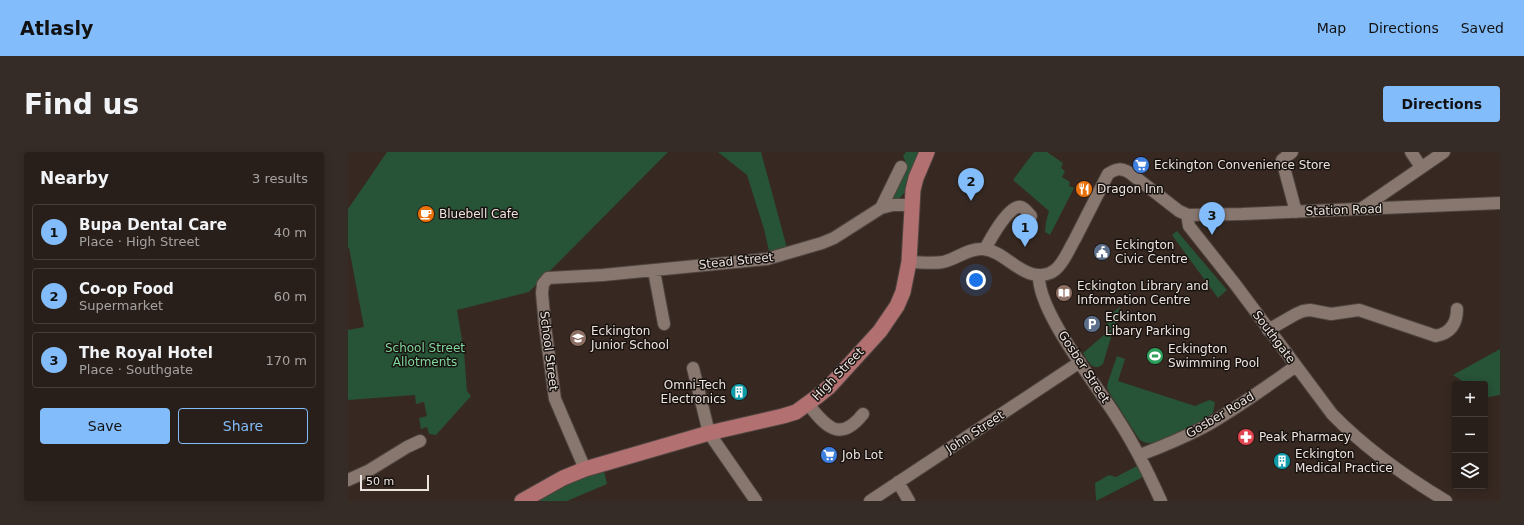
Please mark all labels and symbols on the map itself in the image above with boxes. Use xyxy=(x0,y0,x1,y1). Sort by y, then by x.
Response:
supermarket icon: Eckington Convenience Store xyxy=(1131,155,1151,175)
place label: Eckington Convenience Store xyxy=(1154,158,1330,172)
pin: 2 xyxy=(958,168,984,201)
restaurant icon: Dragon Inn xyxy=(1074,179,1094,199)
place label: Dragon Inn xyxy=(1097,182,1164,196)
pin: 3 xyxy=(1199,202,1225,235)
street label: Station Road xyxy=(1305,202,1383,218)
cafe icon: Bluebell Cafe xyxy=(416,204,436,224)
place label: Bluebell Cafe xyxy=(439,207,518,221)
pin: 1 xyxy=(1012,214,1038,247)
place label: Eckington Civic Centre xyxy=(1115,238,1188,266)
public building icon: Eckington Civic Centre xyxy=(1092,242,1112,262)
street label: Stead Street xyxy=(698,250,774,272)
your location xyxy=(966,270,986,290)
place label: Eckington Library and Information Centre xyxy=(1077,279,1209,307)
library icon: Eckington Library and Information Centre xyxy=(1054,283,1074,303)
street label: Southgate xyxy=(1250,308,1298,366)
street label: School Street xyxy=(537,310,561,392)
place label: Eckinton Libary Parking xyxy=(1105,310,1190,338)
parking icon: Eckinton Libary Parking xyxy=(1082,314,1102,334)
place label: Eckington Junior School xyxy=(590,324,669,352)
school or university icon: Eckington Junior School xyxy=(568,328,588,348)
street label: Gosber Street xyxy=(1055,328,1113,406)
park label: School Street Allotments xyxy=(385,341,465,369)
place label: Eckington Swimming Pool xyxy=(1168,342,1259,370)
street label: High Street xyxy=(809,345,867,403)
sports icon: Eckington Swimming Pool xyxy=(1145,346,1165,366)
place label: Omni-Tech Electronics xyxy=(661,378,726,406)
building icon: Omni-Tech Electronics xyxy=(729,382,749,402)
street label: Gosber Road xyxy=(1183,389,1257,441)
street label: John Street xyxy=(943,408,1007,456)
pharmacy icon: Peak Pharmacy xyxy=(1236,427,1256,447)
place label: Peak Pharmacy xyxy=(1259,430,1351,444)
supermarket icon: Job Lot xyxy=(819,445,839,465)
place label: Eckington Medical Practice xyxy=(1295,447,1393,475)
place label: Job Lot xyxy=(841,448,883,462)
building icon: Eckington Medical Practice xyxy=(1272,451,1292,471)
scale bar xyxy=(360,473,429,492)

